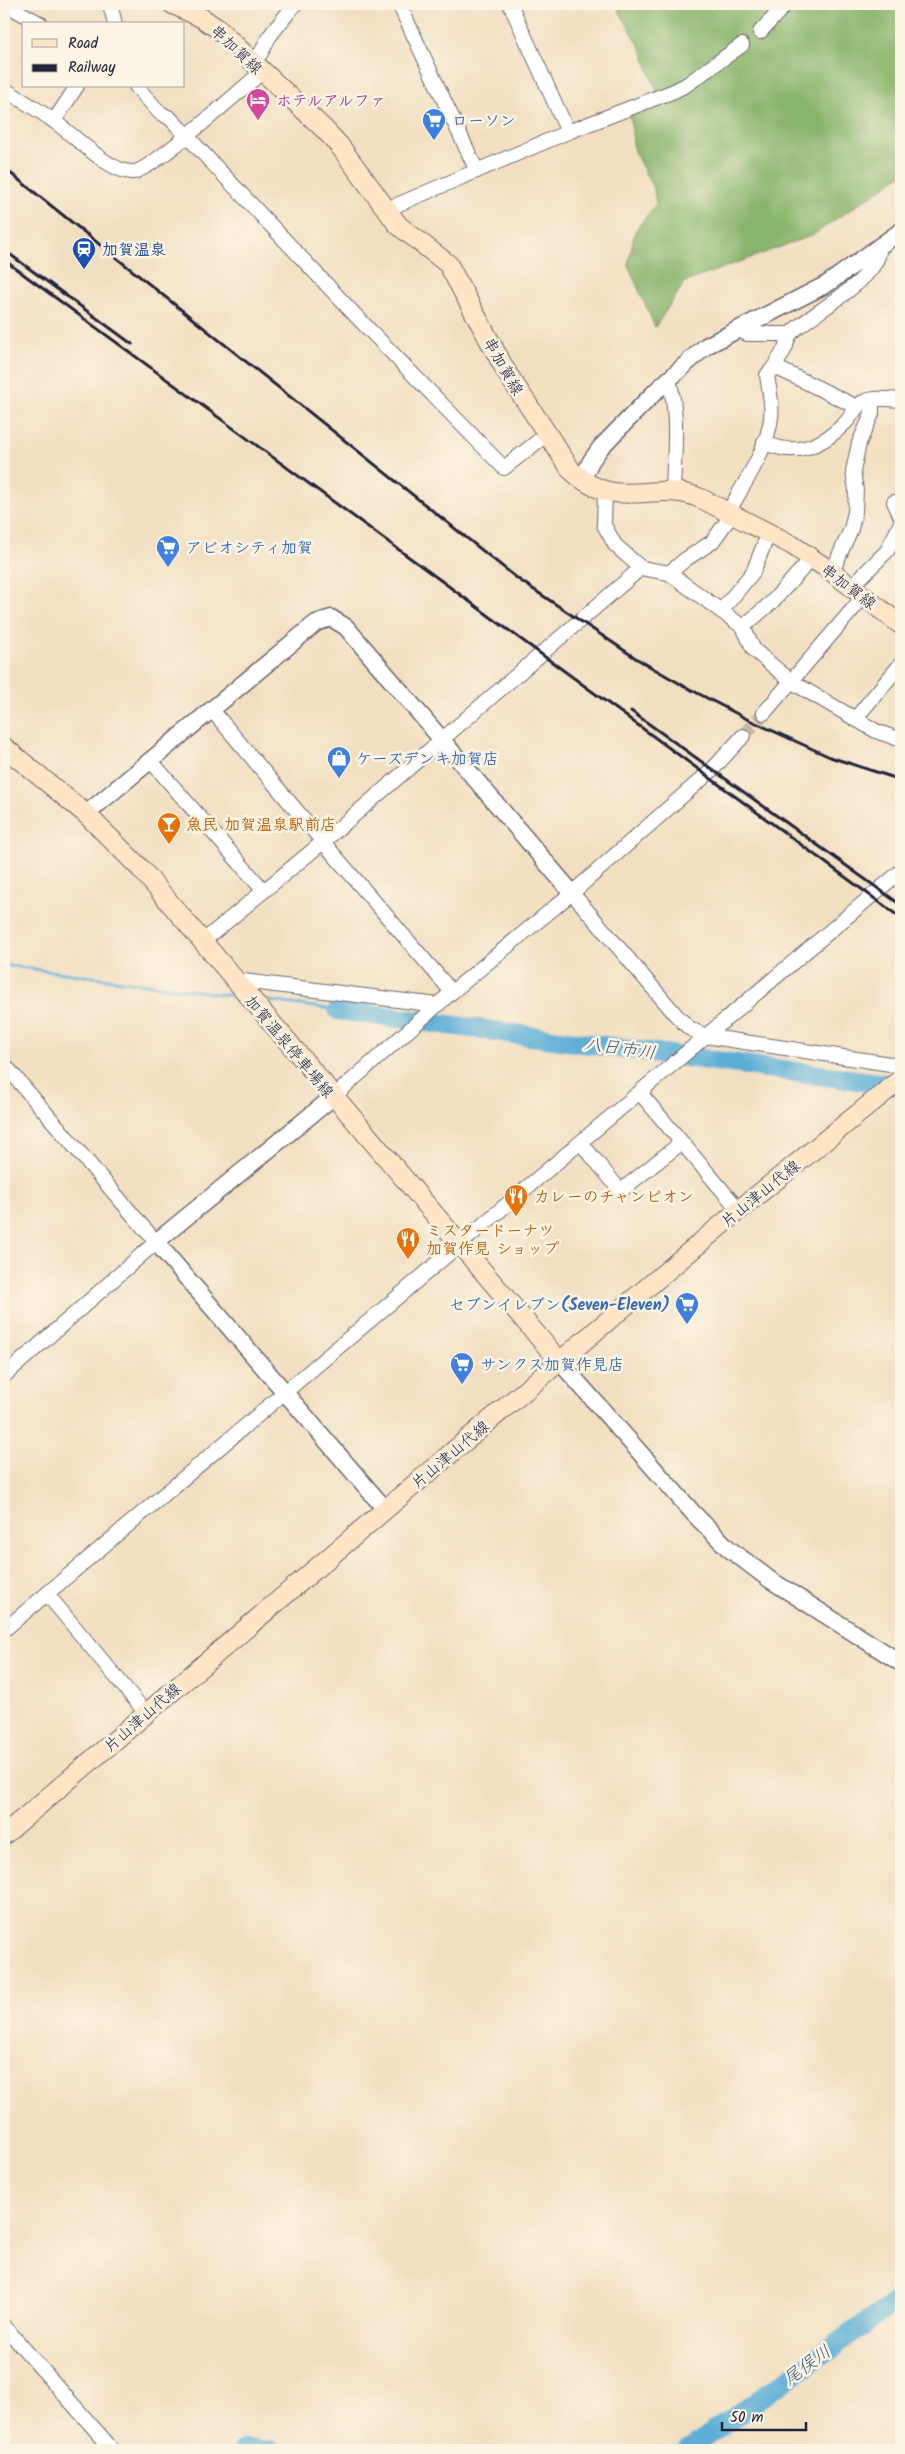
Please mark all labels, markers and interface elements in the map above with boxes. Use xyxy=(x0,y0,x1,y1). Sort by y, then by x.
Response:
street label: 串加賀線 xyxy=(204,19,268,81)
legend xyxy=(22,22,185,88)
text: Road xyxy=(68,32,99,56)
text: Railway xyxy=(68,56,116,80)
hotel icon: ホテルアルファ xyxy=(245,87,271,121)
place label: ホテルアルファ xyxy=(276,89,386,114)
supermarket icon: ローソン xyxy=(421,107,447,141)
place label: ローソン xyxy=(452,109,516,134)
station icon: 加賀温泉 xyxy=(71,236,97,270)
place label: 加賀温泉 xyxy=(102,238,166,263)
street label: 串加賀線 xyxy=(476,333,530,401)
supermarket icon: アビオシティ加賀 xyxy=(155,534,181,568)
place label: アビオシティ加賀 xyxy=(186,536,313,561)
street label: 串加賀線 xyxy=(815,558,881,616)
shop icon: ケーズデンキ加賀店 xyxy=(326,745,352,779)
place label: ケーズデンキ加賀店 xyxy=(356,747,499,772)
bar icon: 魚民 加賀温泉駅前店 xyxy=(156,811,182,845)
place label: 魚民 加賀温泉駅前店 xyxy=(186,813,336,838)
street label: 加賀温泉停車場線 xyxy=(238,990,340,1104)
water label: 八日市川 xyxy=(582,1030,657,1069)
street label: 片山津山代線 xyxy=(716,1154,806,1234)
restaurant icon: カレーのチャンピオン xyxy=(503,1183,529,1217)
place label: カレーのチャンピオン xyxy=(534,1185,694,1210)
place label: ミスタードーナツ 加賀作見 ショップ xyxy=(426,1219,559,1262)
restaurant icon: ミスタードーナツ 加賀作見 ショップ xyxy=(395,1226,421,1260)
supermarket icon: セブンイレブン(Seven-Eleven) xyxy=(674,1291,700,1325)
place label: セブンイレブン(Seven-Eleven) xyxy=(449,1293,670,1318)
supermarket icon: サンクス加賀作見店 xyxy=(449,1351,475,1385)
place label: サンクス加賀作見店 xyxy=(480,1353,624,1378)
street label: 片山津山代線 xyxy=(406,1415,496,1496)
street label: 片山津山代線 xyxy=(99,1677,187,1759)
water label: 尾俣川 xyxy=(778,2339,838,2394)
scale bar xyxy=(722,2399,806,2431)
text: 50 m xyxy=(730,2406,764,2430)

